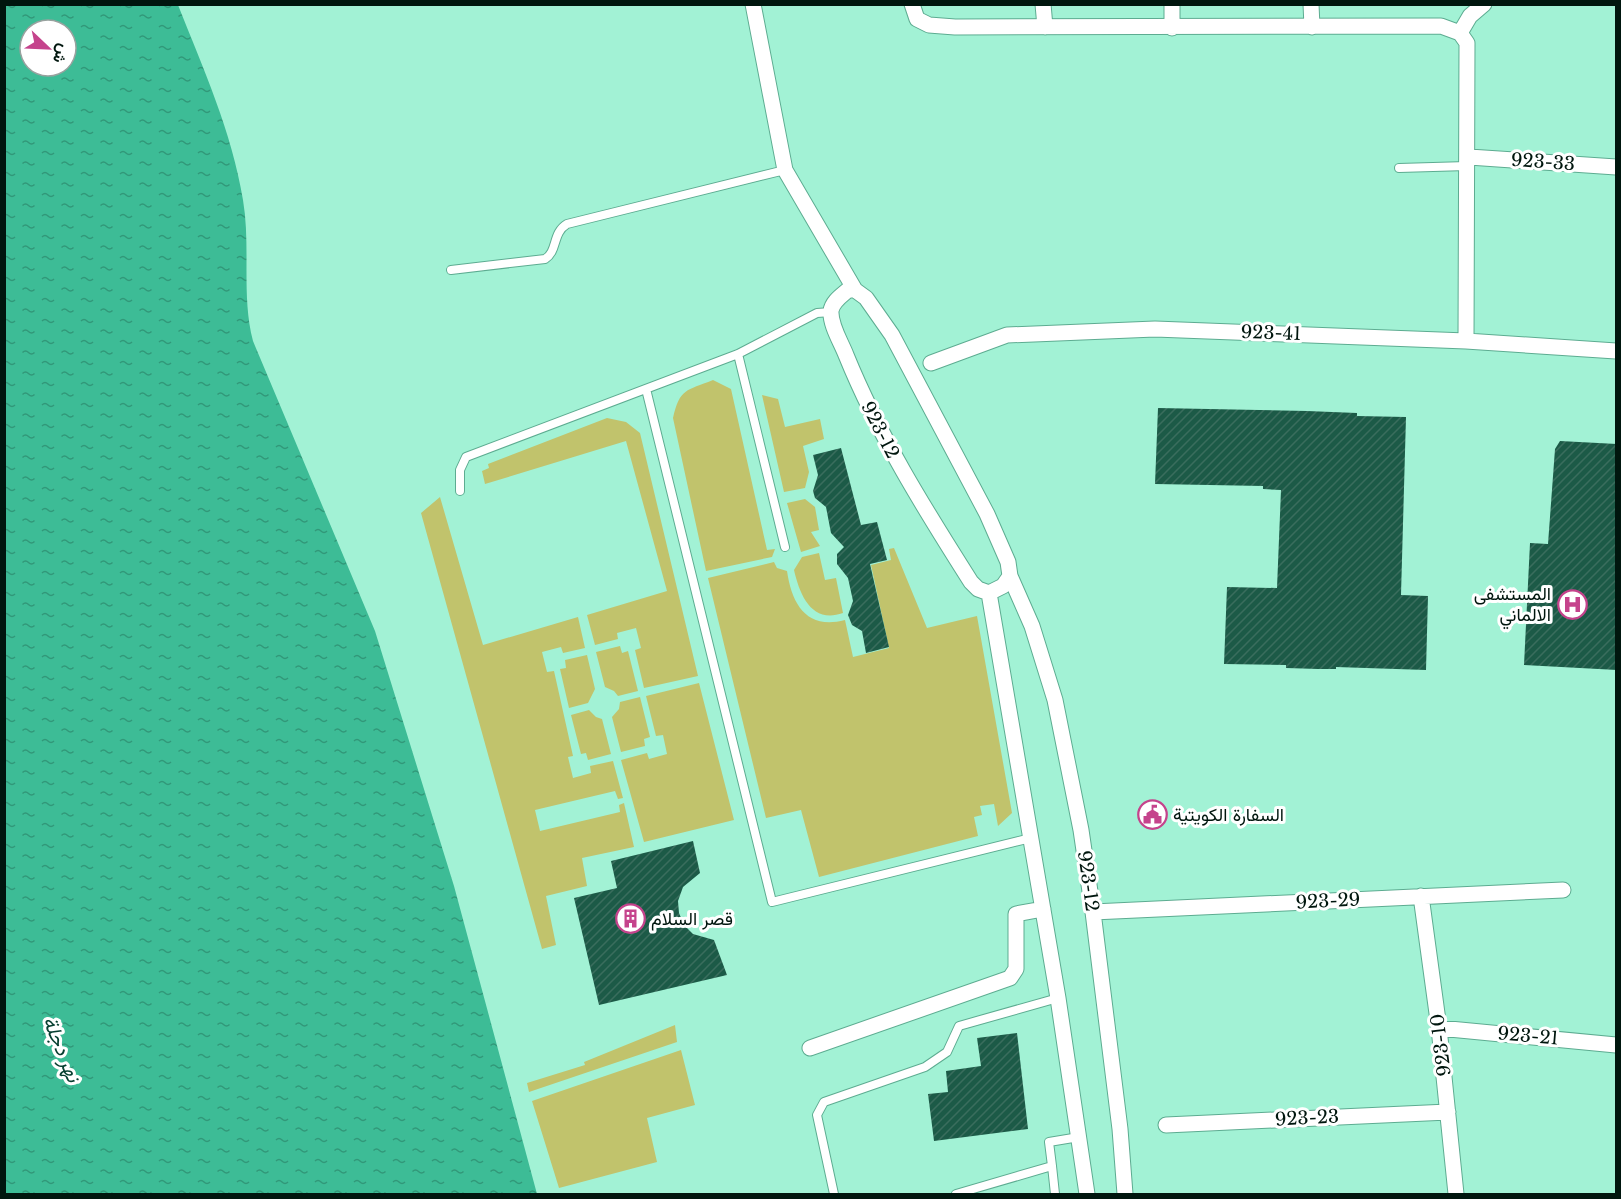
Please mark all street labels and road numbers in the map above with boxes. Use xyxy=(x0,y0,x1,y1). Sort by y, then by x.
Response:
street label: 923-33 xyxy=(1510,149,1576,175)
street label: 923-41 xyxy=(1240,321,1302,345)
street label: 923-12 xyxy=(856,398,904,462)
street label: 923-12 xyxy=(1073,849,1103,913)
street label: 923-29 xyxy=(1295,888,1361,914)
street label: 923-10 xyxy=(1426,1012,1456,1078)
street label: 923-21 xyxy=(1497,1022,1559,1050)
street label: 923-23 xyxy=(1274,1105,1340,1131)

